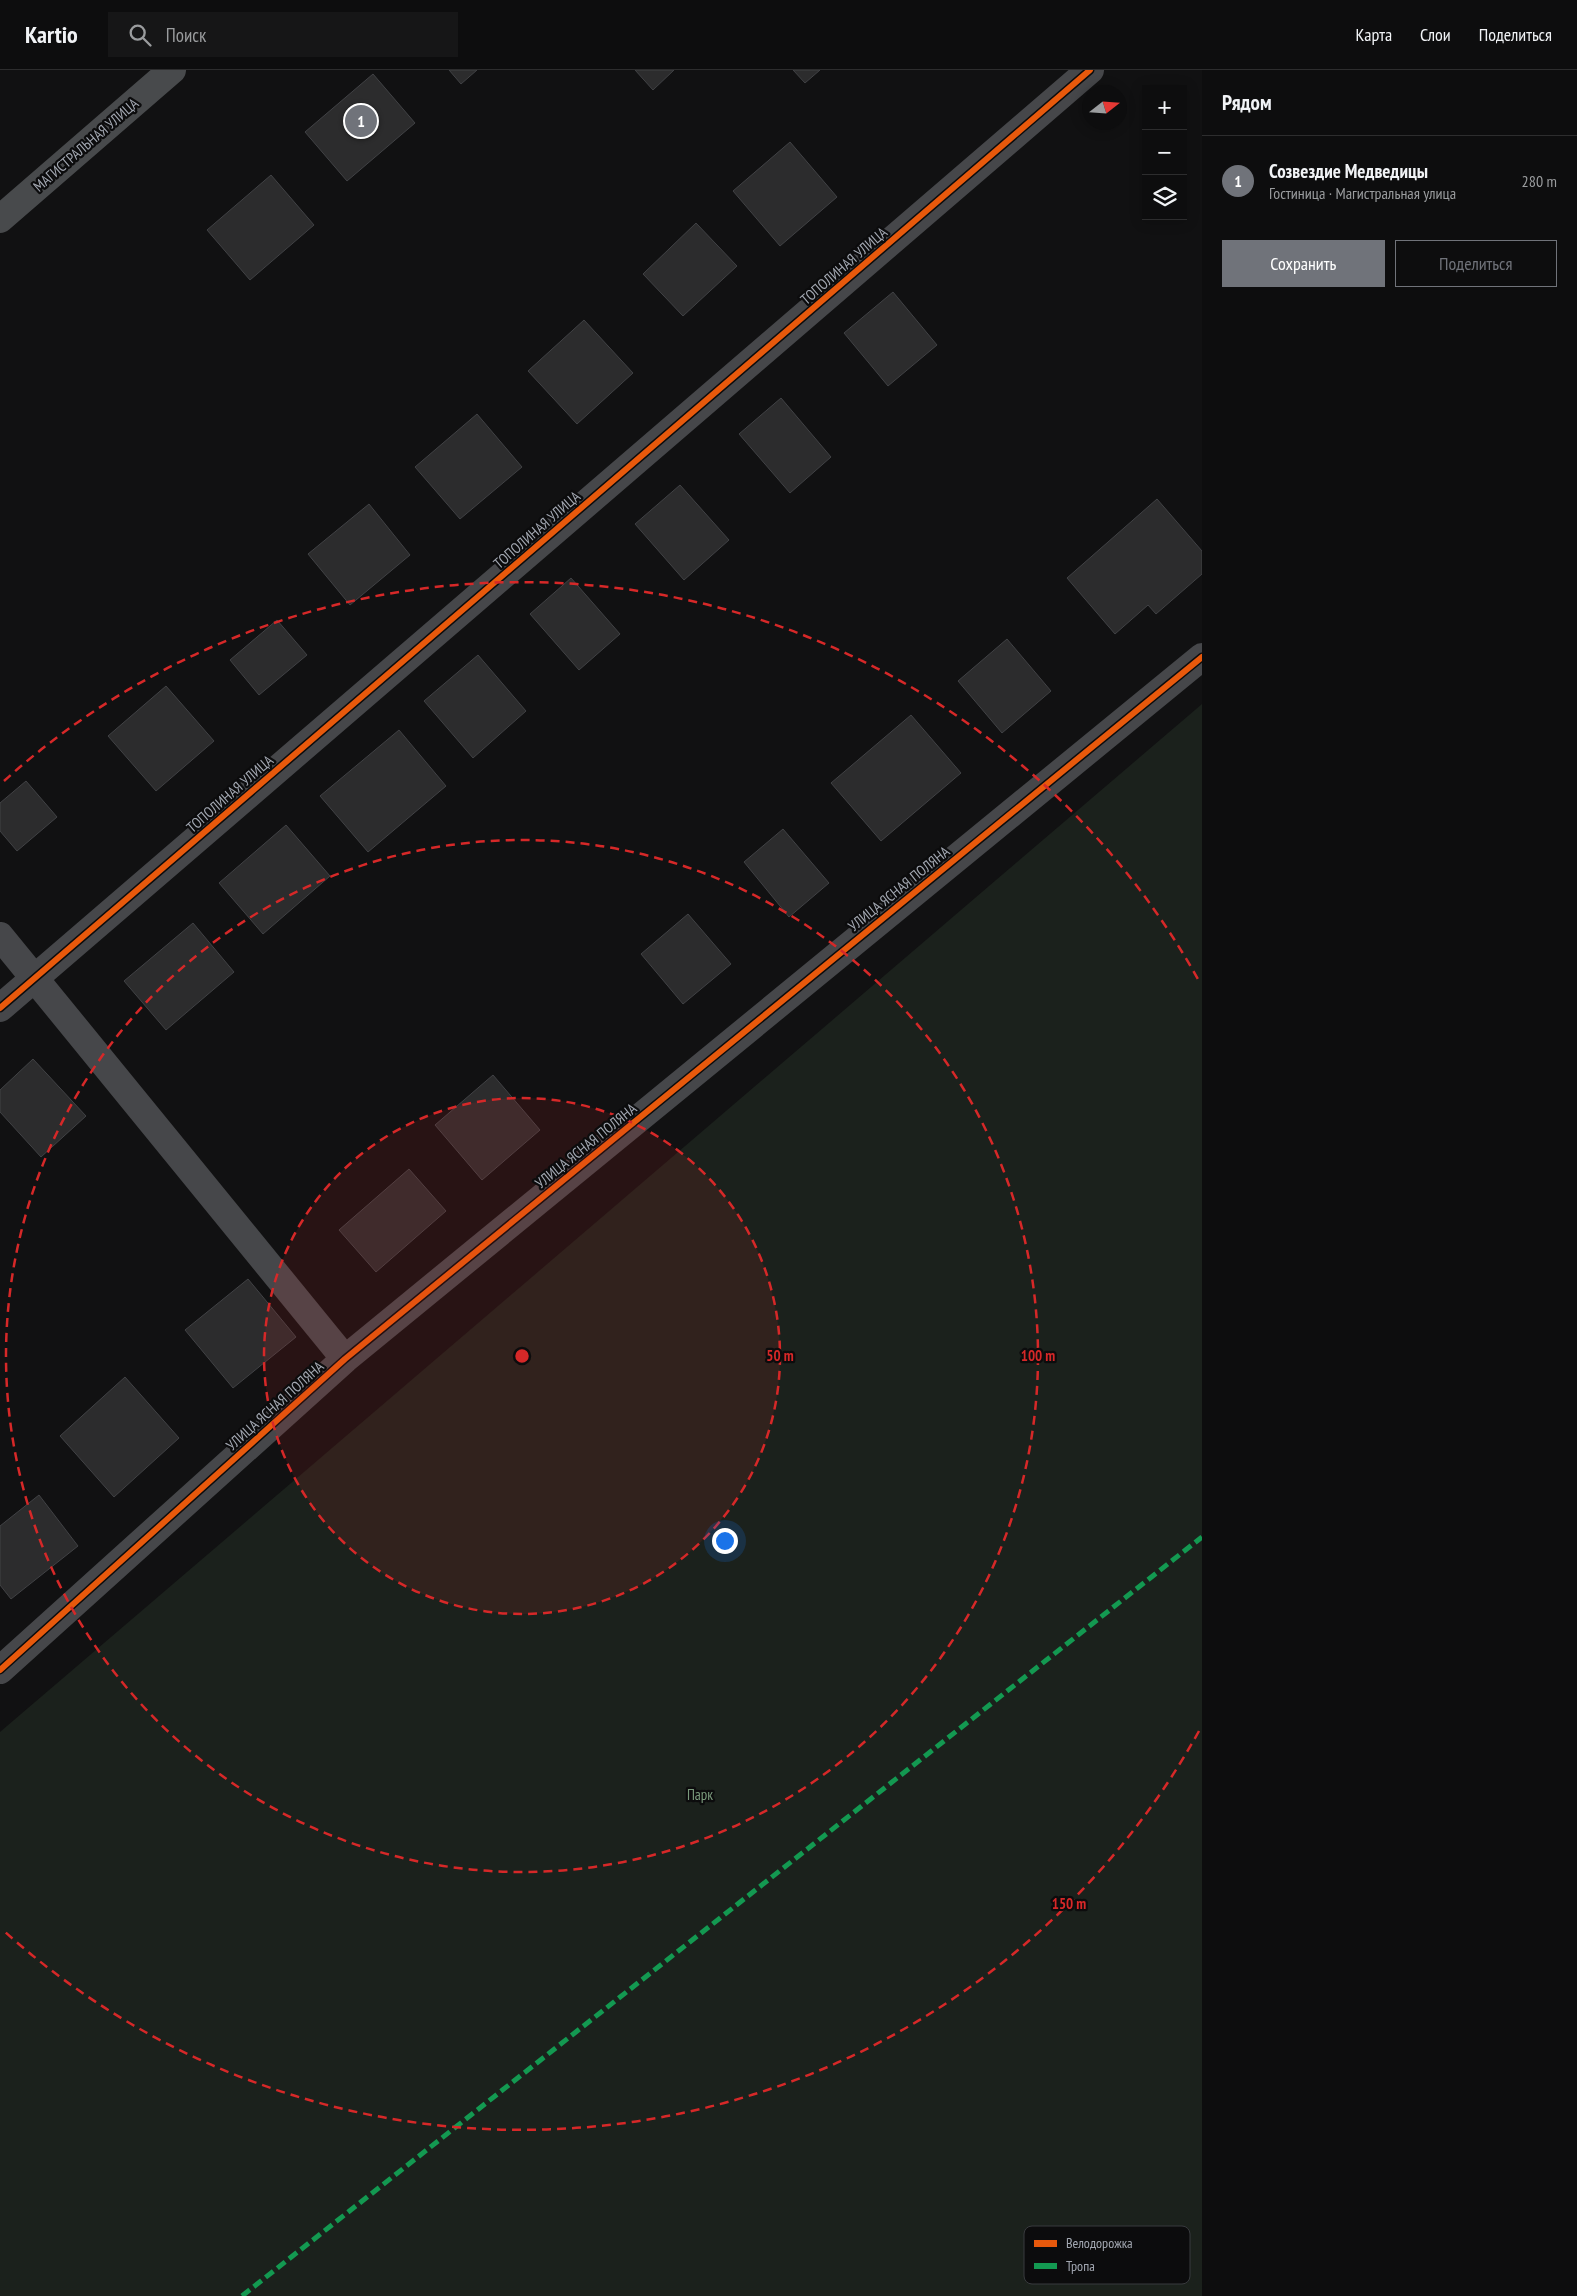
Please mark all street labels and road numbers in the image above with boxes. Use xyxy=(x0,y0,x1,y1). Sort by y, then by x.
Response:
street label: МАГИСТРАЛЬНАЯ УЛИЦА xyxy=(29,93,143,195)
street label: ТОПОЛИНАЯ УЛИЦА xyxy=(796,222,892,308)
street label: ТОПОЛИНАЯ УЛИЦА xyxy=(489,486,585,572)
street label: ТОПОЛИНАЯ УЛИЦА xyxy=(182,750,278,836)
street label: УЛИЦА ЯСНАЯ ПОЛЯНА xyxy=(844,841,954,935)
street label: УЛИЦА ЯСНАЯ ПОЛЯНА xyxy=(531,1098,641,1192)
street label: УЛИЦА ЯСНАЯ ПОЛЯНА xyxy=(222,1356,328,1455)

